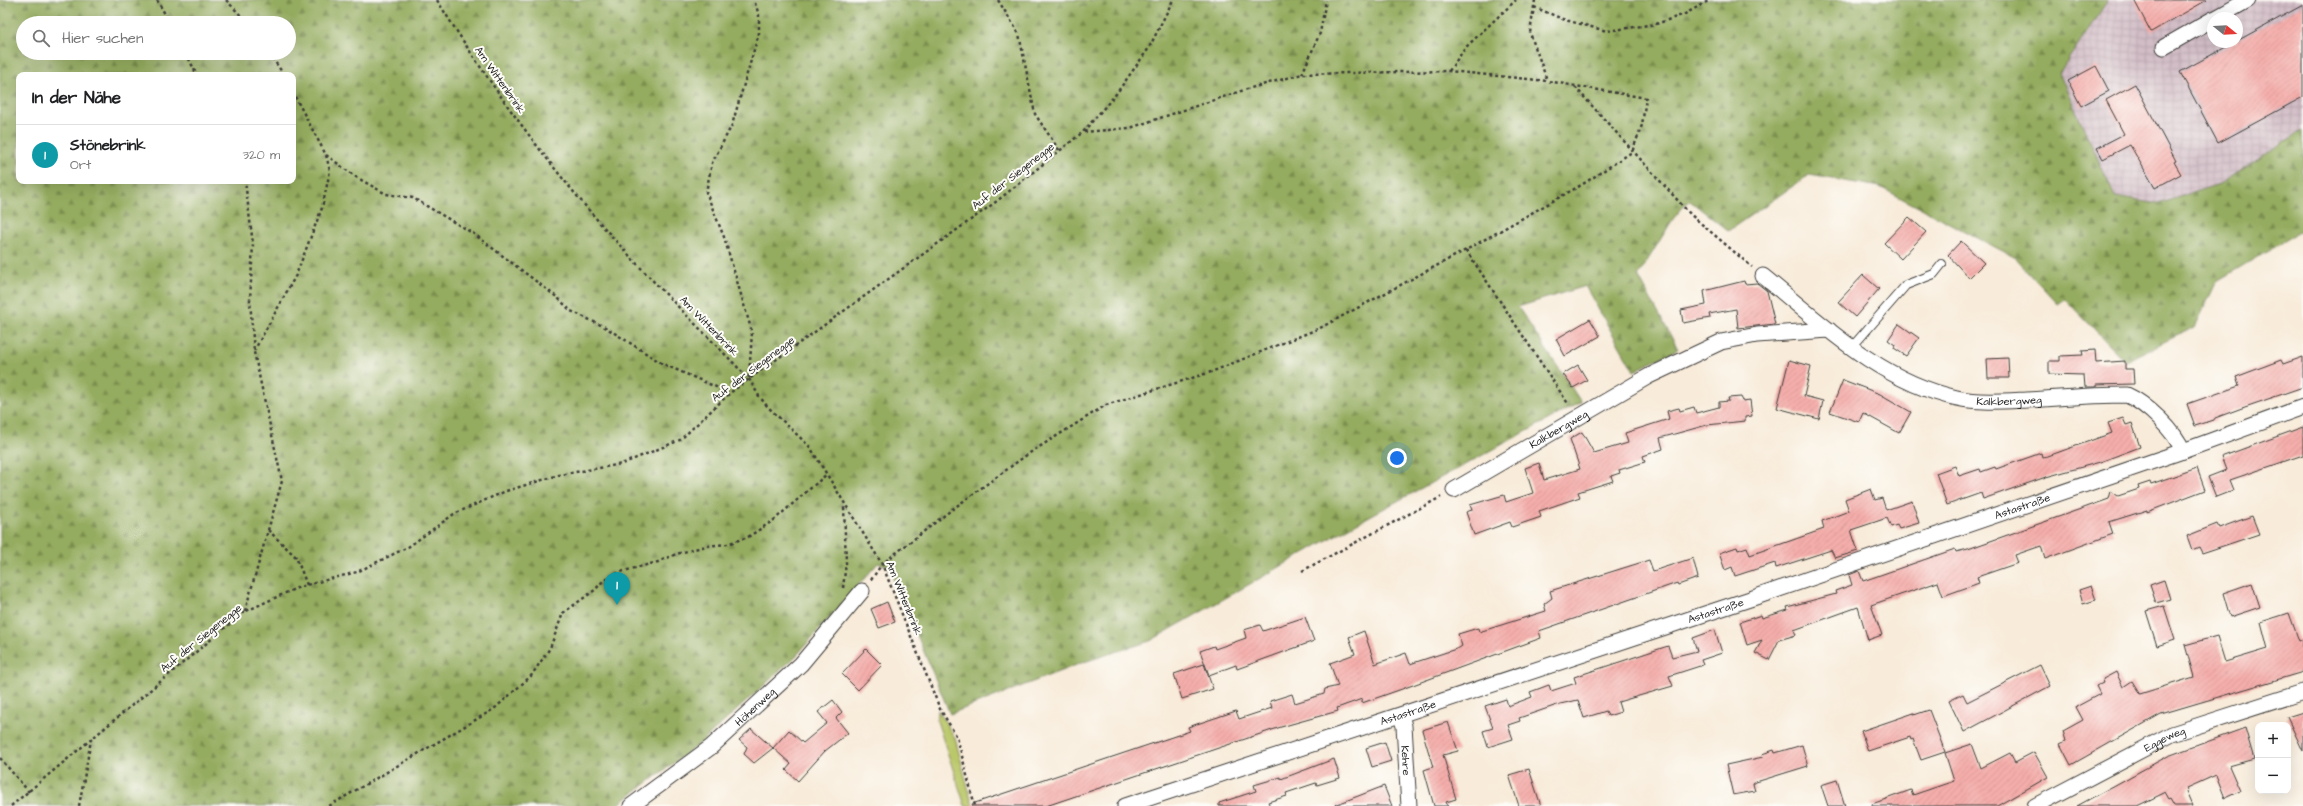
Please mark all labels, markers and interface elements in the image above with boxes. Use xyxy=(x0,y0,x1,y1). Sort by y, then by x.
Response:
north arrow xyxy=(2207,12,2243,48)
search box xyxy=(16,16,296,60)
icon: search xyxy=(30,27,52,49)
text: Hier suchen xyxy=(62,28,143,49)
street label: Am Wittenbrink xyxy=(471,44,529,117)
text: In der Nähe xyxy=(32,86,121,110)
text: Stönebrink xyxy=(70,135,145,156)
street label: Auf der Siegenegge xyxy=(969,139,1058,214)
text: 1 xyxy=(44,146,46,164)
text: 320 m xyxy=(242,146,280,164)
text: Ort xyxy=(70,156,91,174)
street label: Am Wittenbrink xyxy=(676,293,742,360)
street label: Auf der Siegenegge xyxy=(708,333,798,406)
street label: Kalkbergweg xyxy=(1976,392,2043,409)
street label: Kalkbergweg xyxy=(1527,406,1591,452)
your location xyxy=(1387,448,1407,468)
street label: Astastraße xyxy=(1992,489,2052,522)
street label: Am Wittenbrink xyxy=(882,559,926,637)
pin: 1 xyxy=(604,572,630,605)
street label: Astastraße xyxy=(1686,594,1745,627)
street label: Auf der Siegenegge xyxy=(157,600,246,676)
street label: Höhenweg xyxy=(731,684,779,729)
street label: Astastraße xyxy=(1378,696,1438,729)
map controls xyxy=(2255,722,2291,794)
button: + xyxy=(2255,722,2291,758)
street label: Eggeweg xyxy=(2141,723,2188,755)
street label: Kehre xyxy=(1398,745,1415,776)
button: − xyxy=(2255,758,2291,794)

